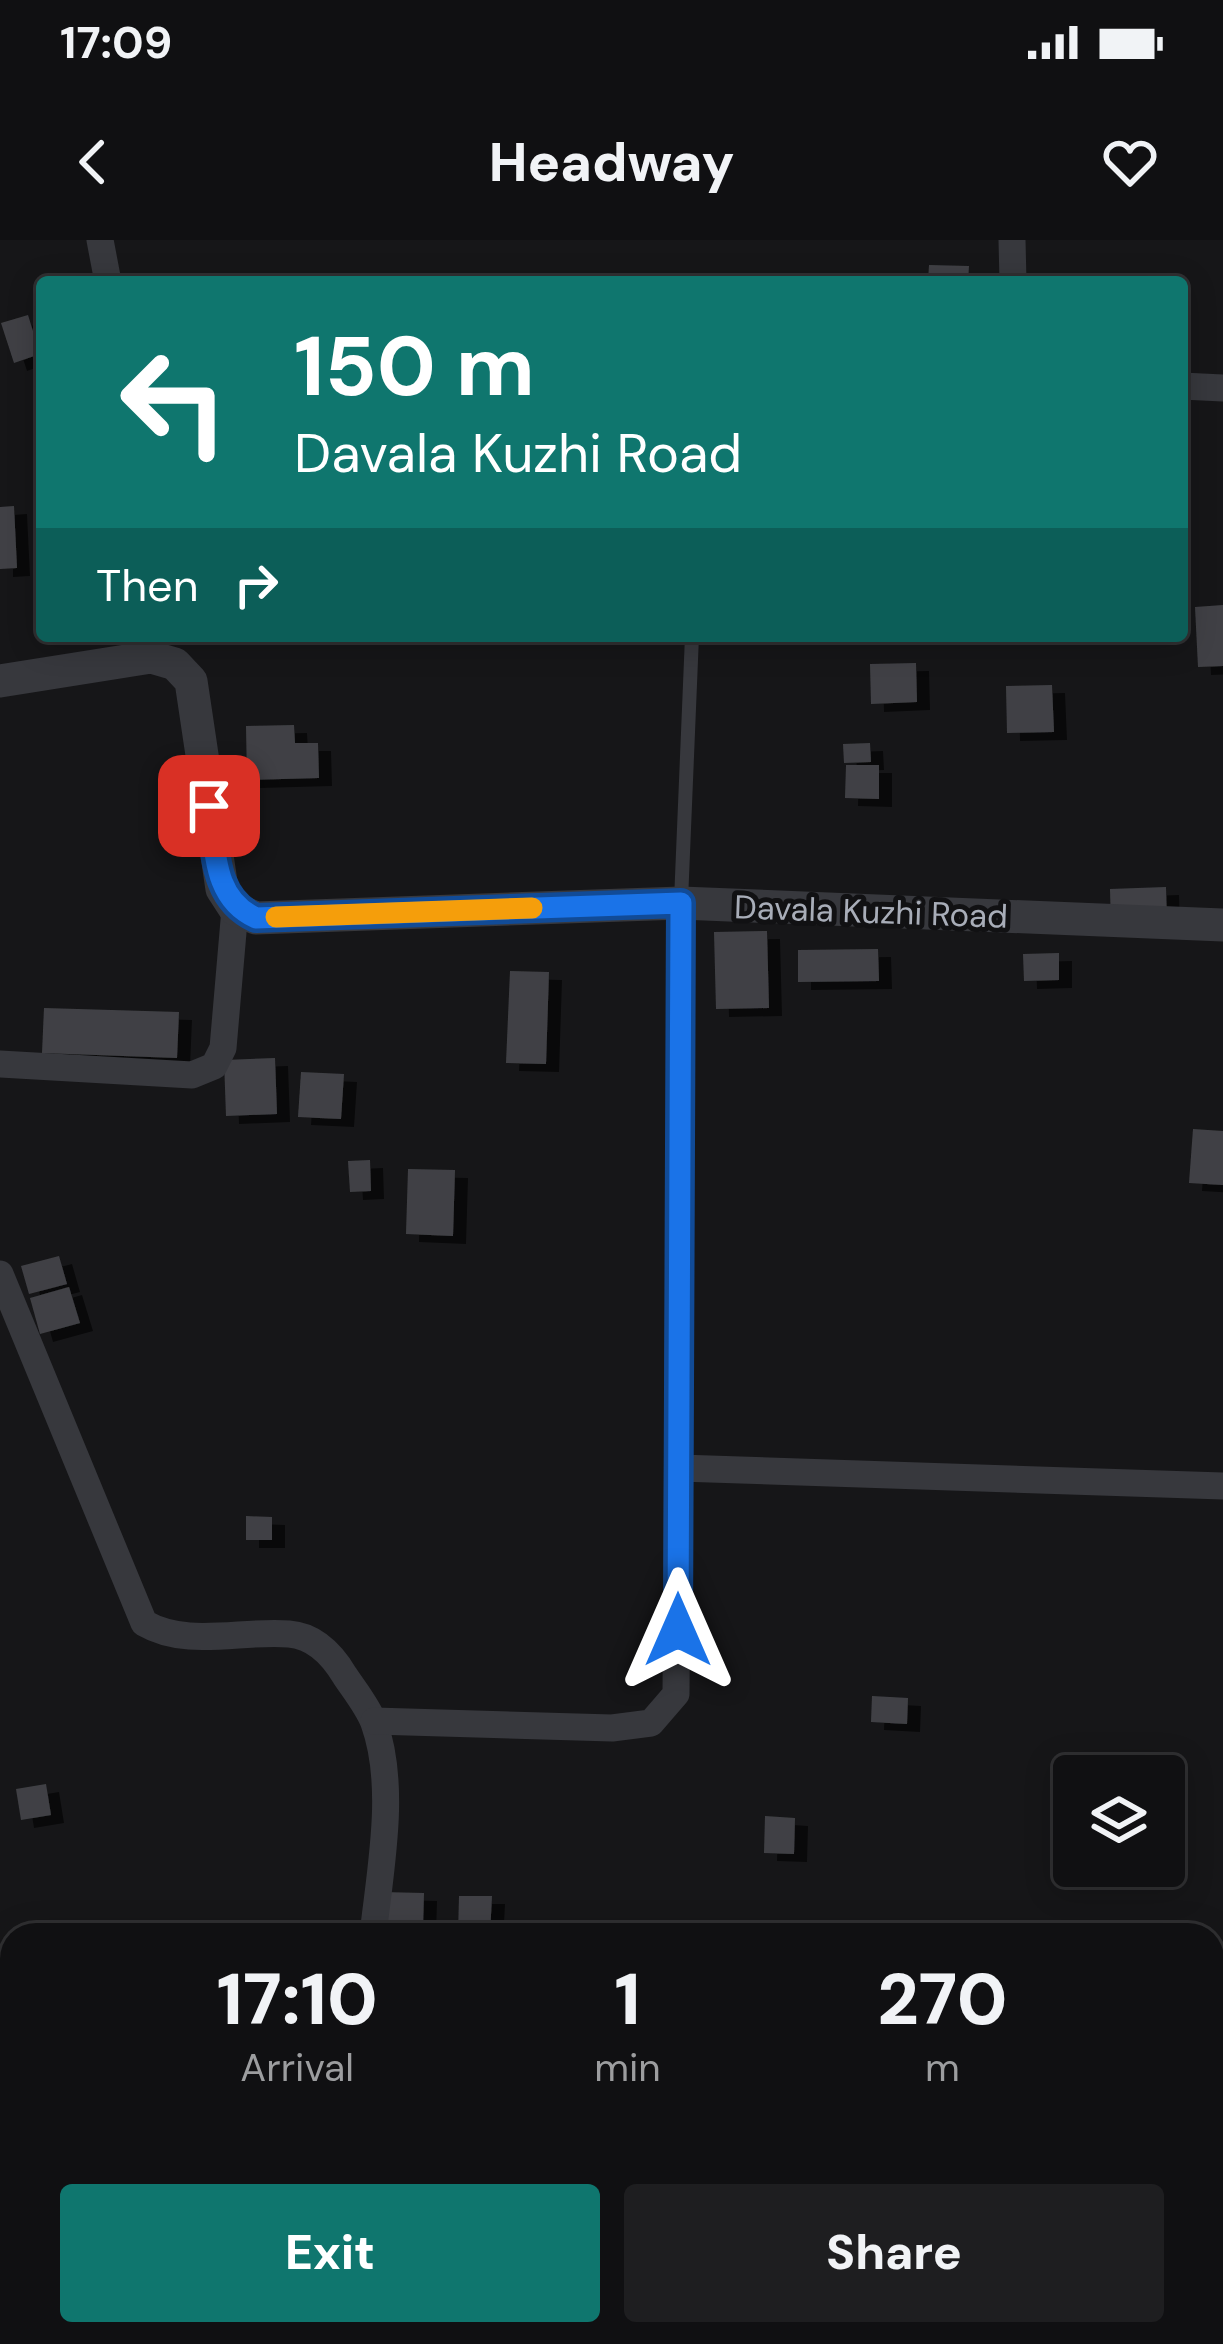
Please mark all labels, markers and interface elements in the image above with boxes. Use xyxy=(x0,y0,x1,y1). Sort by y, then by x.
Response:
text: 17:09 xyxy=(60,13,172,72)
text: Headway xyxy=(489,127,734,198)
icon: back xyxy=(60,129,126,195)
icon: heart xyxy=(1097,129,1163,195)
text: 150 m xyxy=(294,312,535,421)
icon: left xyxy=(96,324,252,480)
text: Davala Kuzhi Road xyxy=(294,418,742,489)
icon: right xyxy=(223,552,289,618)
text: Then xyxy=(96,556,199,615)
pin xyxy=(158,755,260,857)
icon: arrive xyxy=(176,773,242,839)
street label: Davala Kuzhi Road xyxy=(733,885,1009,938)
position arrow xyxy=(615,1567,741,1693)
map controls xyxy=(1053,1755,1185,1887)
button: layers xyxy=(1053,1755,1185,1887)
text: 17:10 xyxy=(216,1953,378,2046)
text: 1 xyxy=(614,1953,641,2046)
text: 270 xyxy=(877,1953,1008,2046)
text: Arrival xyxy=(240,2042,354,2093)
text: min xyxy=(594,2042,661,2093)
text: m xyxy=(925,2042,960,2093)
button: Exit xyxy=(60,2184,600,2322)
button: Share xyxy=(624,2184,1164,2322)

